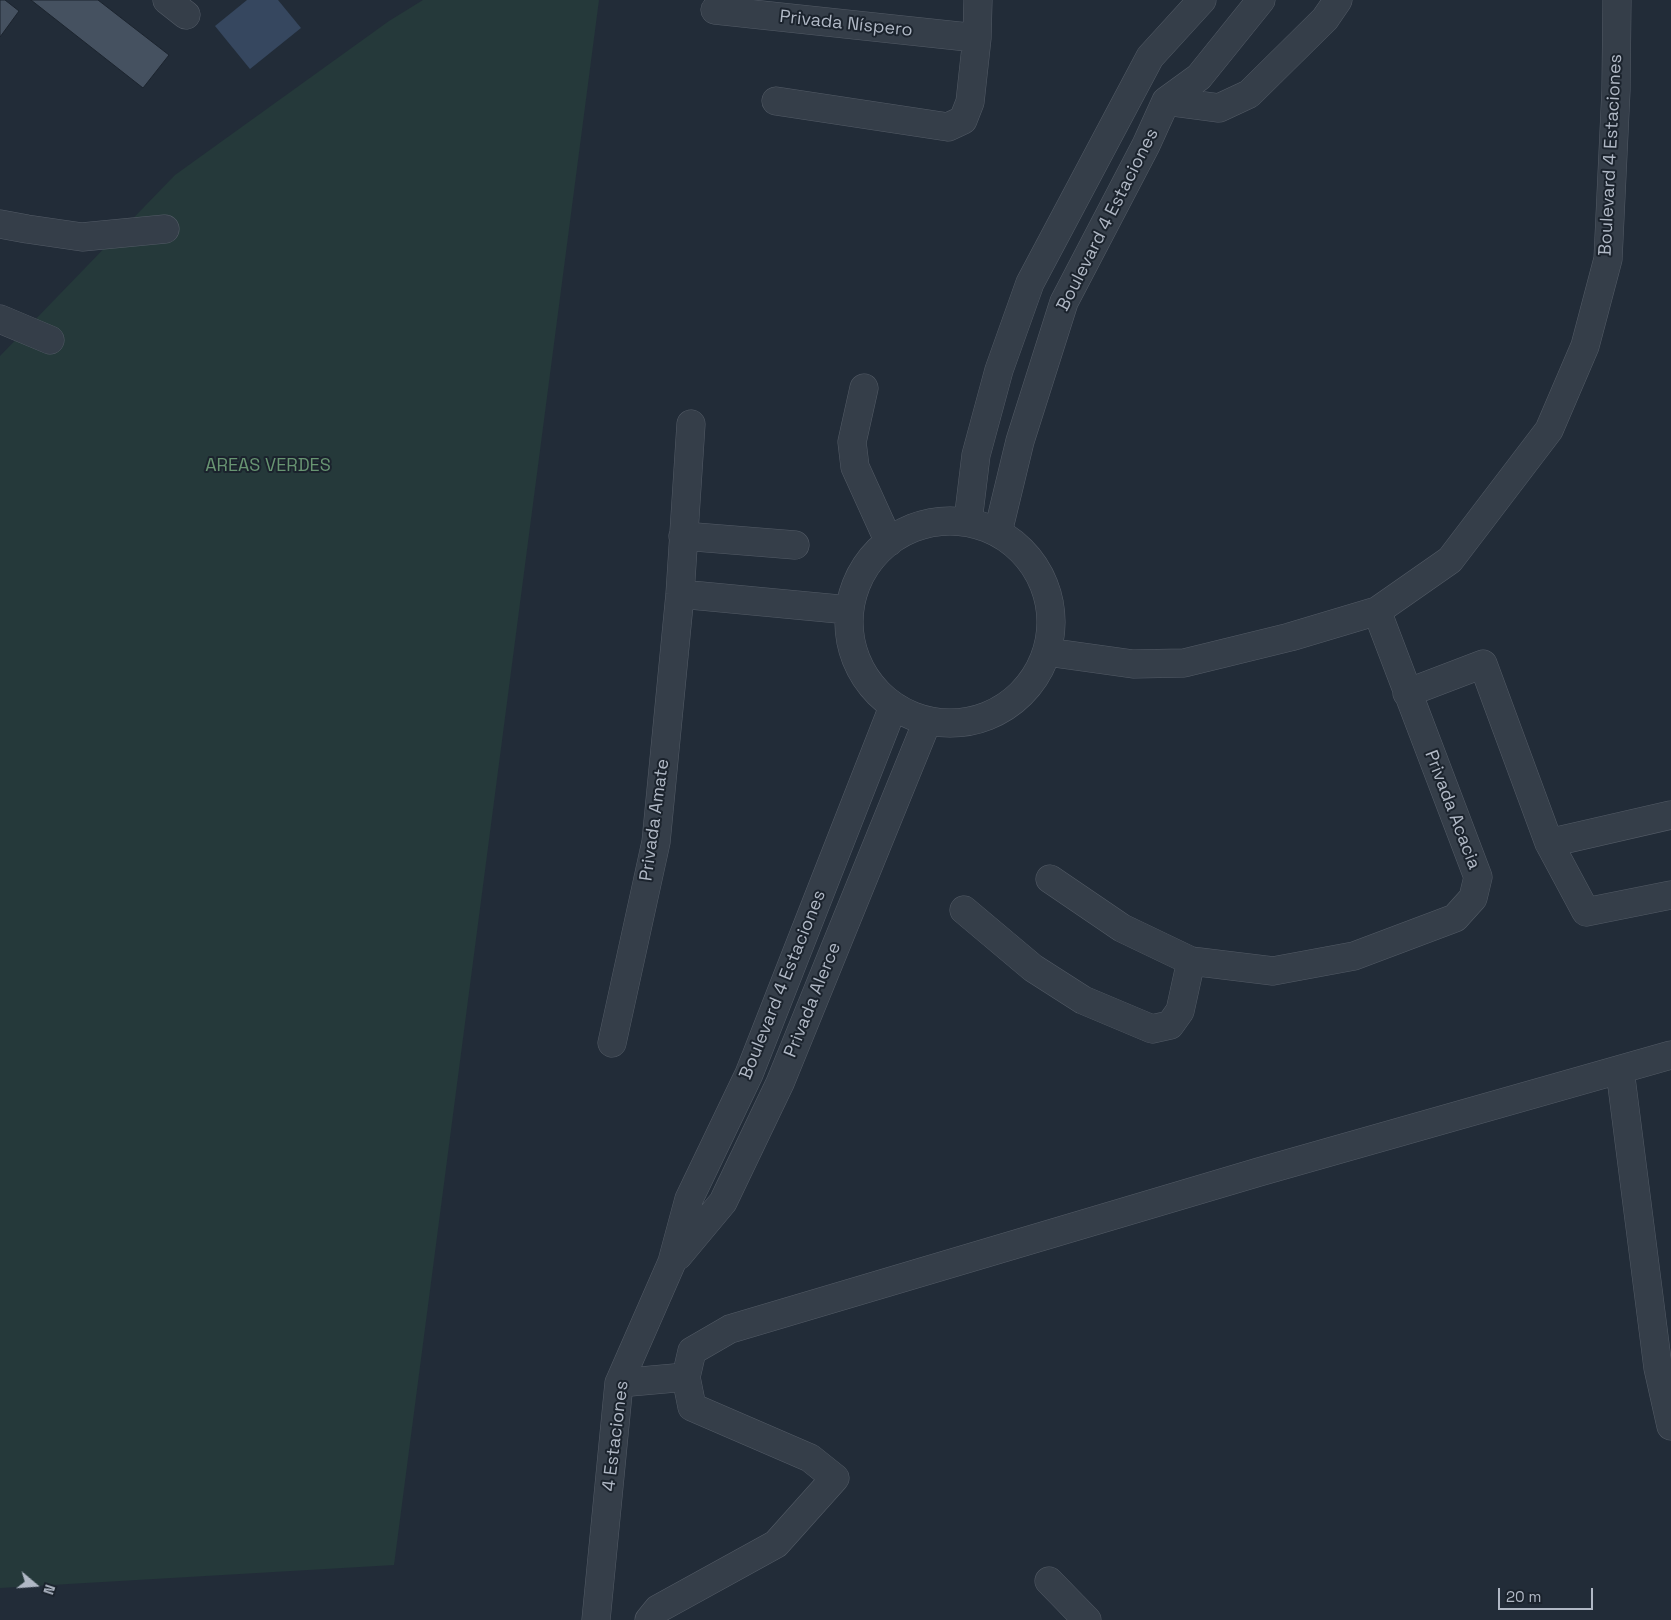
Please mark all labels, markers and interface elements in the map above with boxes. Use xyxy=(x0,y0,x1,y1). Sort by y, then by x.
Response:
street label: Privada Níspero xyxy=(778,6,914,42)
street label: Boulevard 4 Estaciones xyxy=(1595,53,1627,257)
street label: Boulevard 4 Estaciones xyxy=(1052,125,1164,315)
park label: AREAS VERDES xyxy=(205,455,331,477)
street label: Privada Acacia xyxy=(1419,747,1485,873)
street label: Privada Amate xyxy=(636,757,674,883)
street label: Boulevard 4 Estaciones xyxy=(735,887,831,1083)
street label: Privada Alerce xyxy=(780,939,846,1061)
street label: 4 Estaciones xyxy=(599,1380,633,1492)
north arrow xyxy=(10,1560,60,1610)
scale bar xyxy=(1501,1578,1596,1610)
text: N xyxy=(39,1582,59,1597)
text: 20 m xyxy=(1506,1587,1541,1606)

